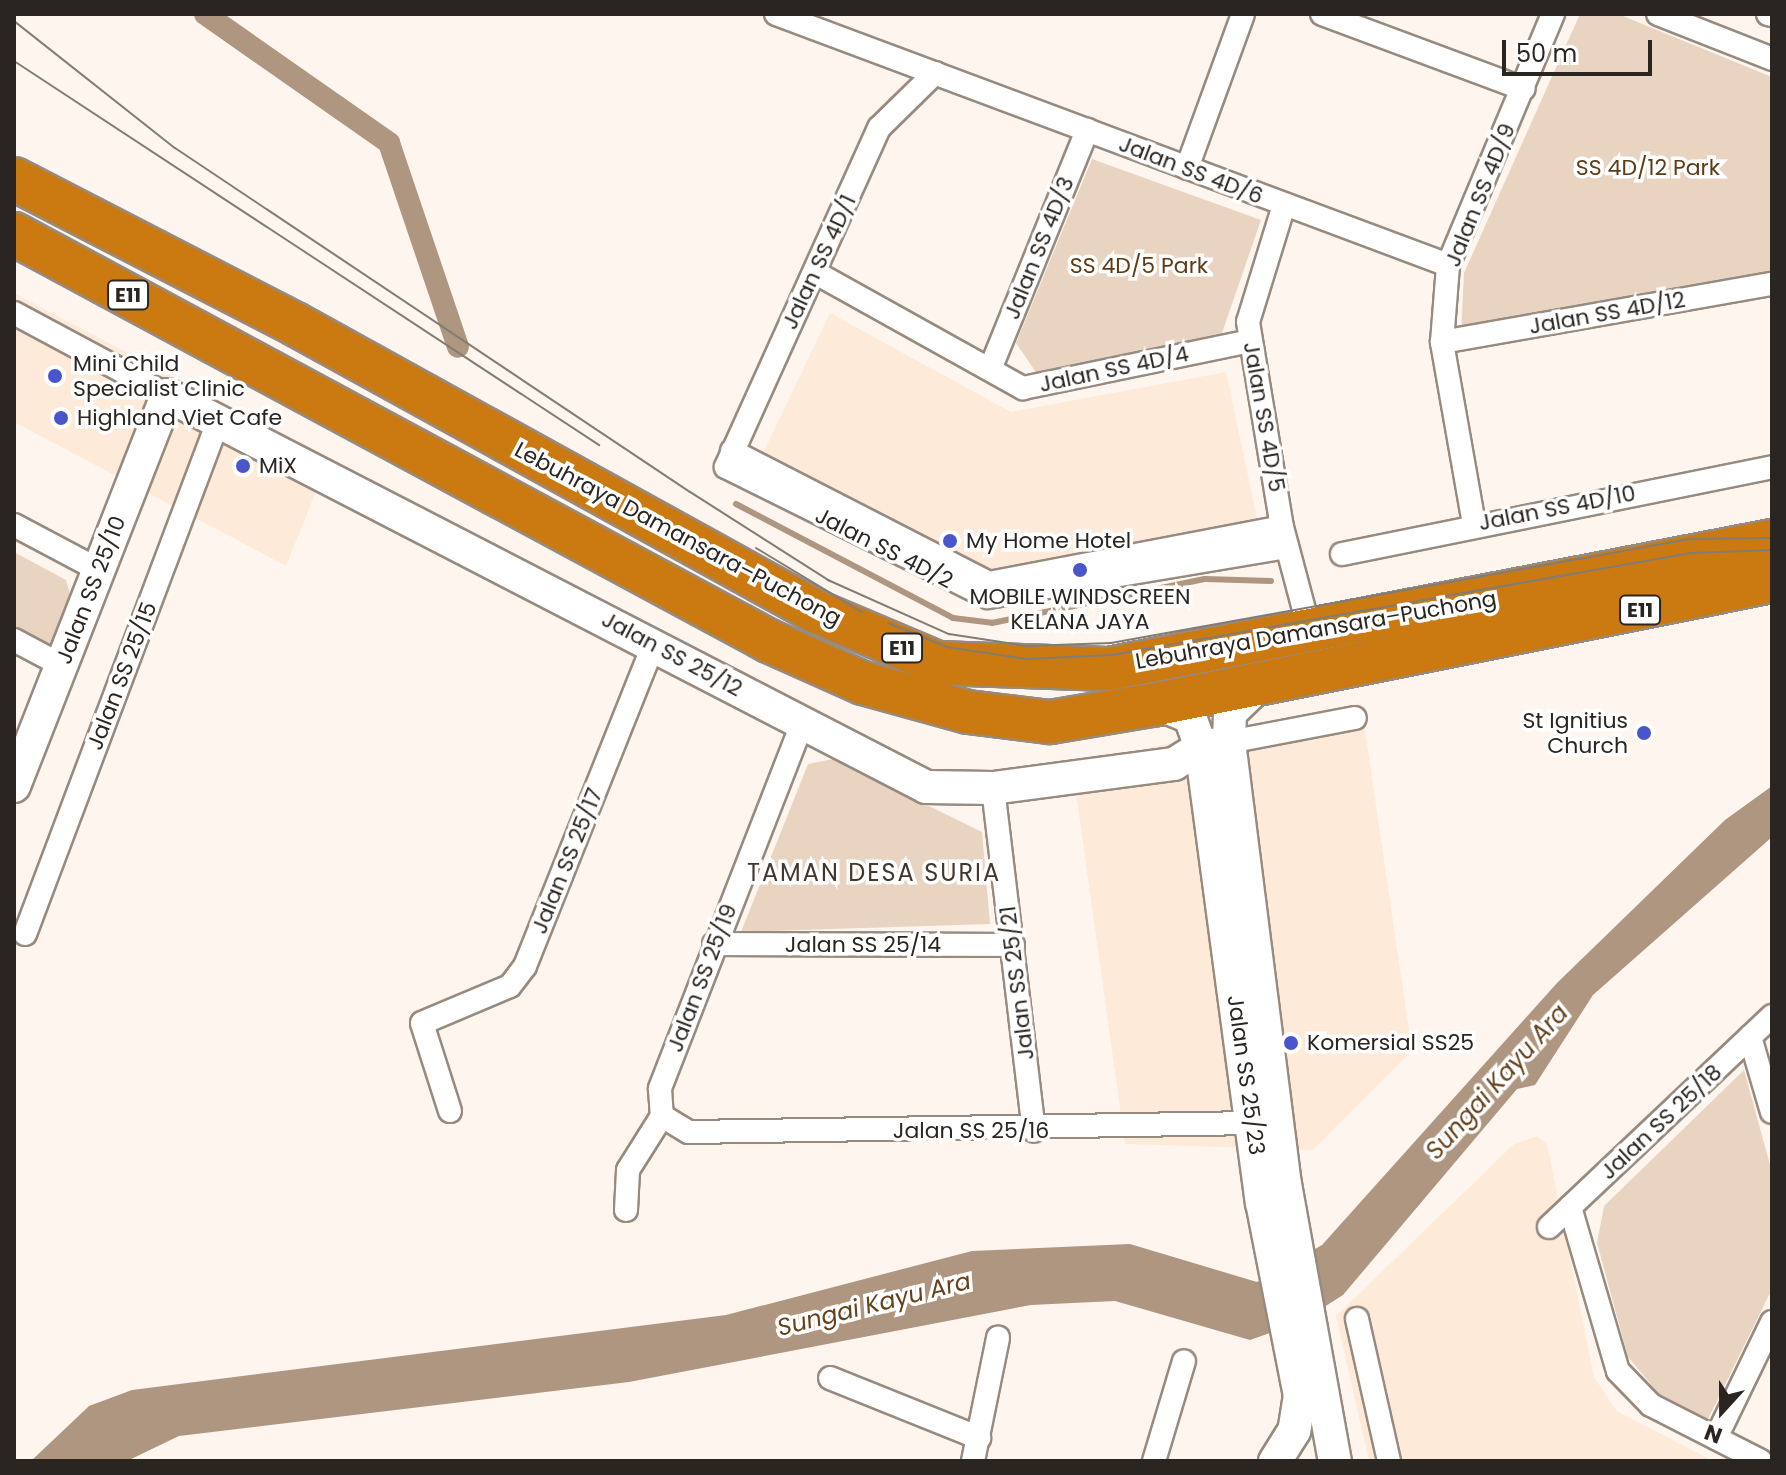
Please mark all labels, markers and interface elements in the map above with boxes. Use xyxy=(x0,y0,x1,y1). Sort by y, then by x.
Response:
scale bar xyxy=(1506,24,1656,74)
text: 50 m xyxy=(1516,37,1577,70)
street label: Jalan SS 4D/9 xyxy=(1439,119,1521,271)
street label: Jalan SS 4D/6 xyxy=(1115,130,1267,210)
park label: SS 4D/12 Park xyxy=(1576,155,1720,181)
street label: Jalan SS 4D/3 xyxy=(998,173,1080,323)
street label: Jalan SS 4D/1 xyxy=(776,191,862,333)
park label: SS 4D/5 Park xyxy=(1070,253,1208,279)
road number: E11 xyxy=(106,279,150,311)
street label: Jalan SS 4D/12 xyxy=(1527,286,1687,340)
street label: Jalan SS 4D/4 xyxy=(1037,340,1191,398)
street label: Jalan SS 4D/5 xyxy=(1238,340,1290,494)
place label: Mini Child Specialist Clinic xyxy=(73,350,245,402)
marker: Mini Child Specialist Clinic xyxy=(44,365,66,387)
place label: Highland Viet Cafe xyxy=(77,405,282,431)
marker: Highland Viet Cafe xyxy=(52,409,70,427)
street label: Lebuhraya Damansara–Puchong xyxy=(510,436,846,632)
place label: MiX xyxy=(259,453,297,479)
marker: MiX xyxy=(234,457,252,475)
street label: Jalan SS 4D/10 xyxy=(1476,480,1638,536)
street label: Jalan SS 4D/2 xyxy=(811,502,957,594)
street label: Jalan SS 25/10 xyxy=(51,512,131,668)
place label: My Home Hotel xyxy=(966,528,1131,554)
marker: My Home Hotel xyxy=(941,532,959,550)
marker: MOBILE WINDSCREEN KELANA JAYA xyxy=(1071,561,1089,579)
place label: MOBILE WINDSCREEN KELANA JAYA xyxy=(969,583,1191,634)
street label: Lebuhraya Damansara–Puchong xyxy=(1133,585,1499,675)
road number: E11 xyxy=(1618,594,1662,626)
street label: Jalan SS 25/15 xyxy=(82,598,162,754)
street label: Jalan SS 25/12 xyxy=(597,606,747,702)
road number: E11 xyxy=(880,632,924,664)
place label: St Ignitius Church xyxy=(1522,707,1628,758)
marker: St Ignitius Church xyxy=(1635,724,1653,742)
street label: Jalan SS 25/17 xyxy=(526,784,608,938)
district label: TAMAN DESA SURIA xyxy=(747,859,1001,887)
street label: Jalan SS 25/19 xyxy=(662,900,742,1056)
street label: Jalan SS 25/21 xyxy=(994,904,1040,1062)
street label: Jalan SS 25/14 xyxy=(785,932,941,958)
street label: Jalan SS 25/23 xyxy=(1222,993,1270,1157)
water label: Sungai Kayu Ara xyxy=(1420,999,1574,1165)
place label: Komersial SS25 xyxy=(1307,1030,1474,1056)
marker: Komersial SS25 xyxy=(1282,1034,1300,1052)
street label: Jalan SS 25/18 xyxy=(1595,1059,1727,1185)
street label: Jalan SS 25/16 xyxy=(893,1118,1049,1144)
water label: Sungai Kayu Ara xyxy=(774,1266,974,1342)
north arrow xyxy=(1682,1371,1762,1451)
text: N xyxy=(1700,1416,1727,1451)

